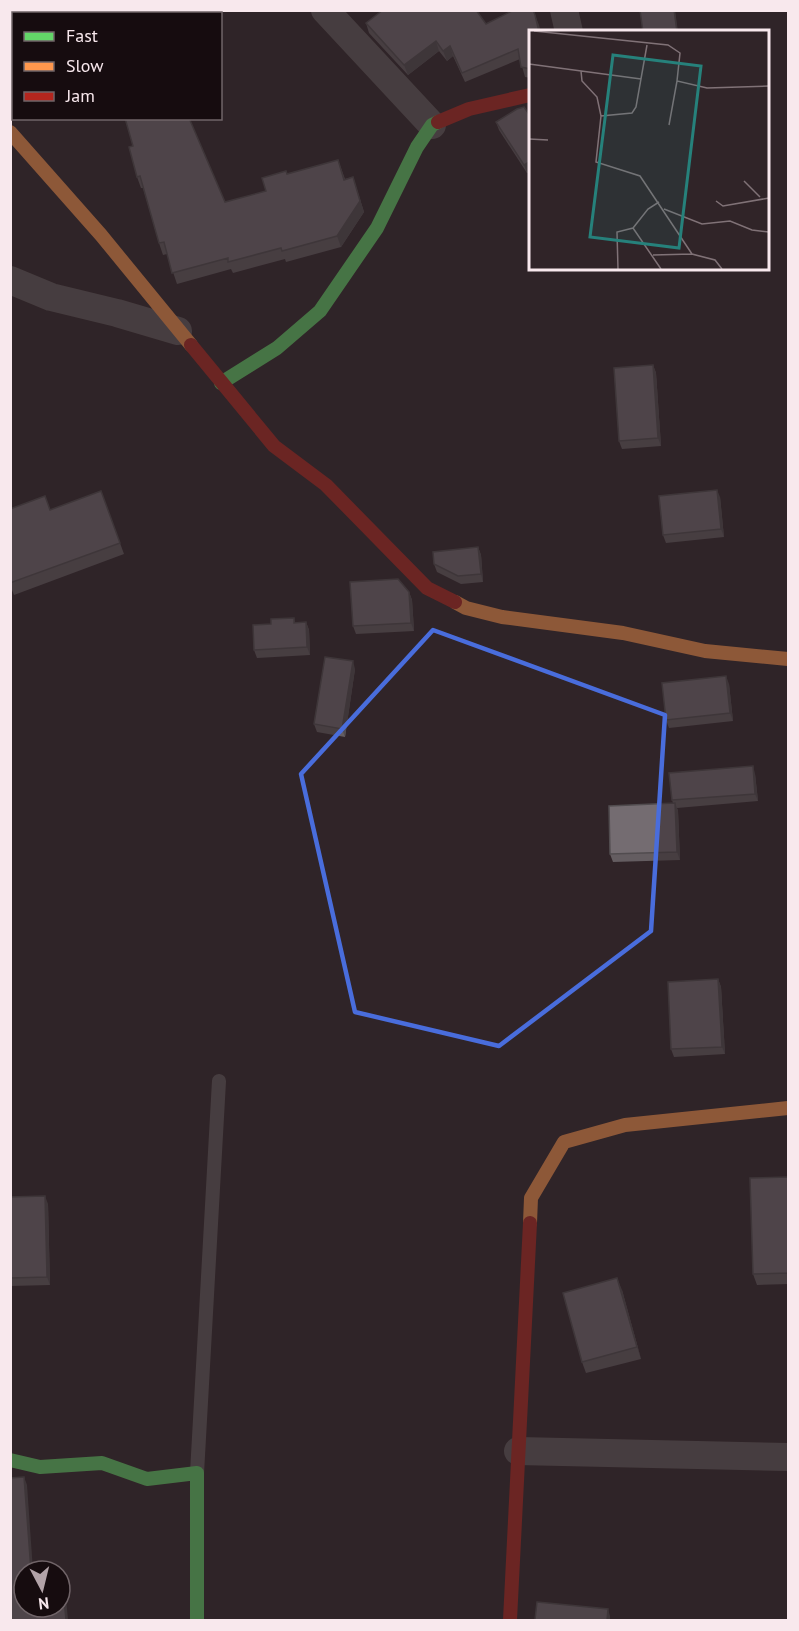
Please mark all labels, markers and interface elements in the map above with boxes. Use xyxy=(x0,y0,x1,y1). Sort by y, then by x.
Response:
legend xyxy=(12,12,222,120)
text: Fast xyxy=(66,24,98,47)
inset map xyxy=(529,30,769,270)
text: Slow xyxy=(66,54,104,77)
text: Jam xyxy=(65,84,95,107)
north arrow xyxy=(12,1559,72,1619)
text: N xyxy=(37,1593,50,1614)

